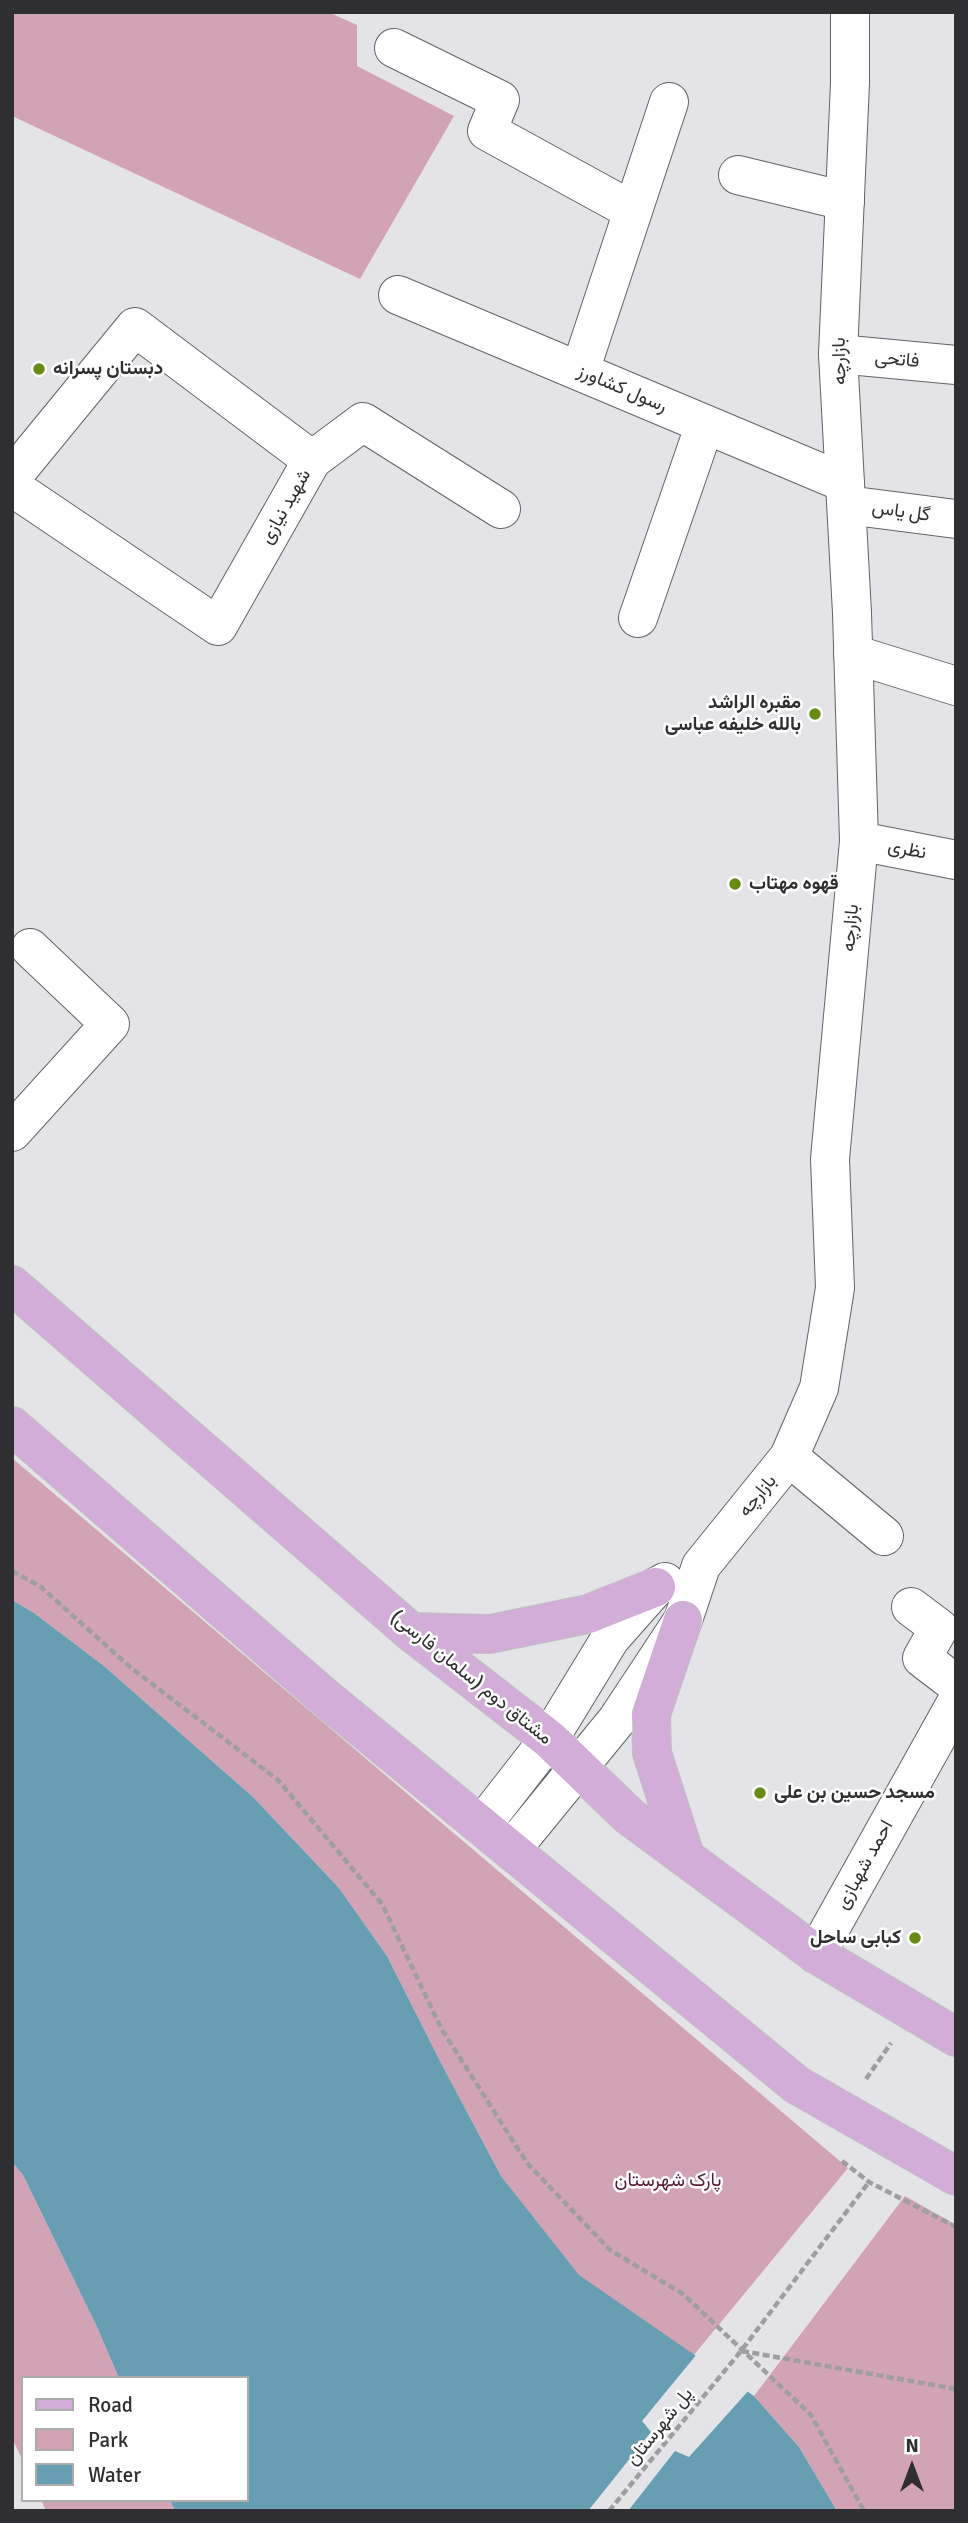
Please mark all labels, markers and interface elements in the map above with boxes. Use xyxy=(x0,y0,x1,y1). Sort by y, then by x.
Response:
street label: بازارچه xyxy=(828,337,852,385)
street label: فاتحی xyxy=(874,347,920,373)
place label: دبستان پسرانه xyxy=(53,358,163,380)
street label: رسول کشاورز xyxy=(574,360,670,418)
marker: دبستان پسرانه xyxy=(31,361,47,377)
street label: شهید نیازی xyxy=(255,465,317,549)
street label: گل یاس xyxy=(870,497,932,527)
place label: مقبره الراشد بالله خلیفه عباسی xyxy=(665,692,801,736)
marker: مقبره الراشد بالله خلیفه عباسی xyxy=(807,706,823,722)
street label: نظری xyxy=(886,835,928,865)
place label: قهوه مهتاب xyxy=(749,873,839,895)
marker: قهوه مهتاب xyxy=(727,876,743,892)
street label: بازارچه xyxy=(838,903,864,953)
street label: بازارچه xyxy=(734,1470,782,1522)
street label: مشتاق دوم (سلمان فارسی) xyxy=(386,1606,556,1750)
place label: مسجد حسین بن علی xyxy=(774,1782,935,1804)
marker: مسجد حسین بن علی xyxy=(752,1785,768,1801)
street label: احمد شهبازی xyxy=(831,1817,899,1913)
place label: کبابی ساحل xyxy=(810,1927,901,1949)
marker: کبابی ساحل xyxy=(907,1930,923,1946)
park label: پارک شهرستان xyxy=(615,2170,721,2192)
legend xyxy=(21,2376,248,2502)
street label: پل شهرستان xyxy=(622,2383,698,2471)
text: Road xyxy=(88,2392,133,2418)
text: Park xyxy=(88,2427,128,2453)
north arrow xyxy=(877,2432,947,2502)
text: N xyxy=(905,2434,919,2458)
text: Water xyxy=(88,2462,141,2488)

